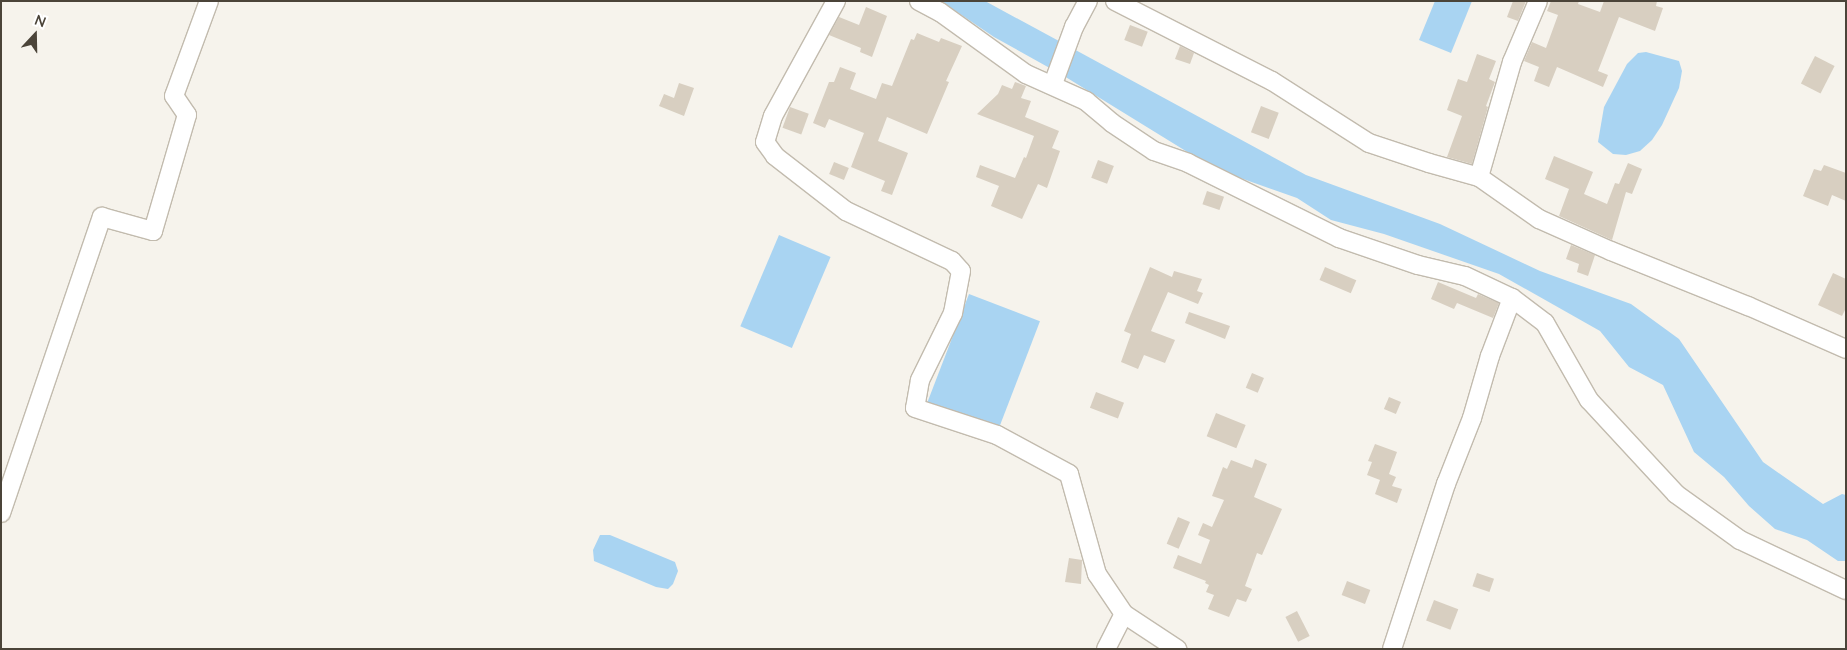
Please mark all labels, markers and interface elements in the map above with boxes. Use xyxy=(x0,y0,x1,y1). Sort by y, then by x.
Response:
north arrow xyxy=(10,10,60,60)
text: N xyxy=(32,11,49,30)

